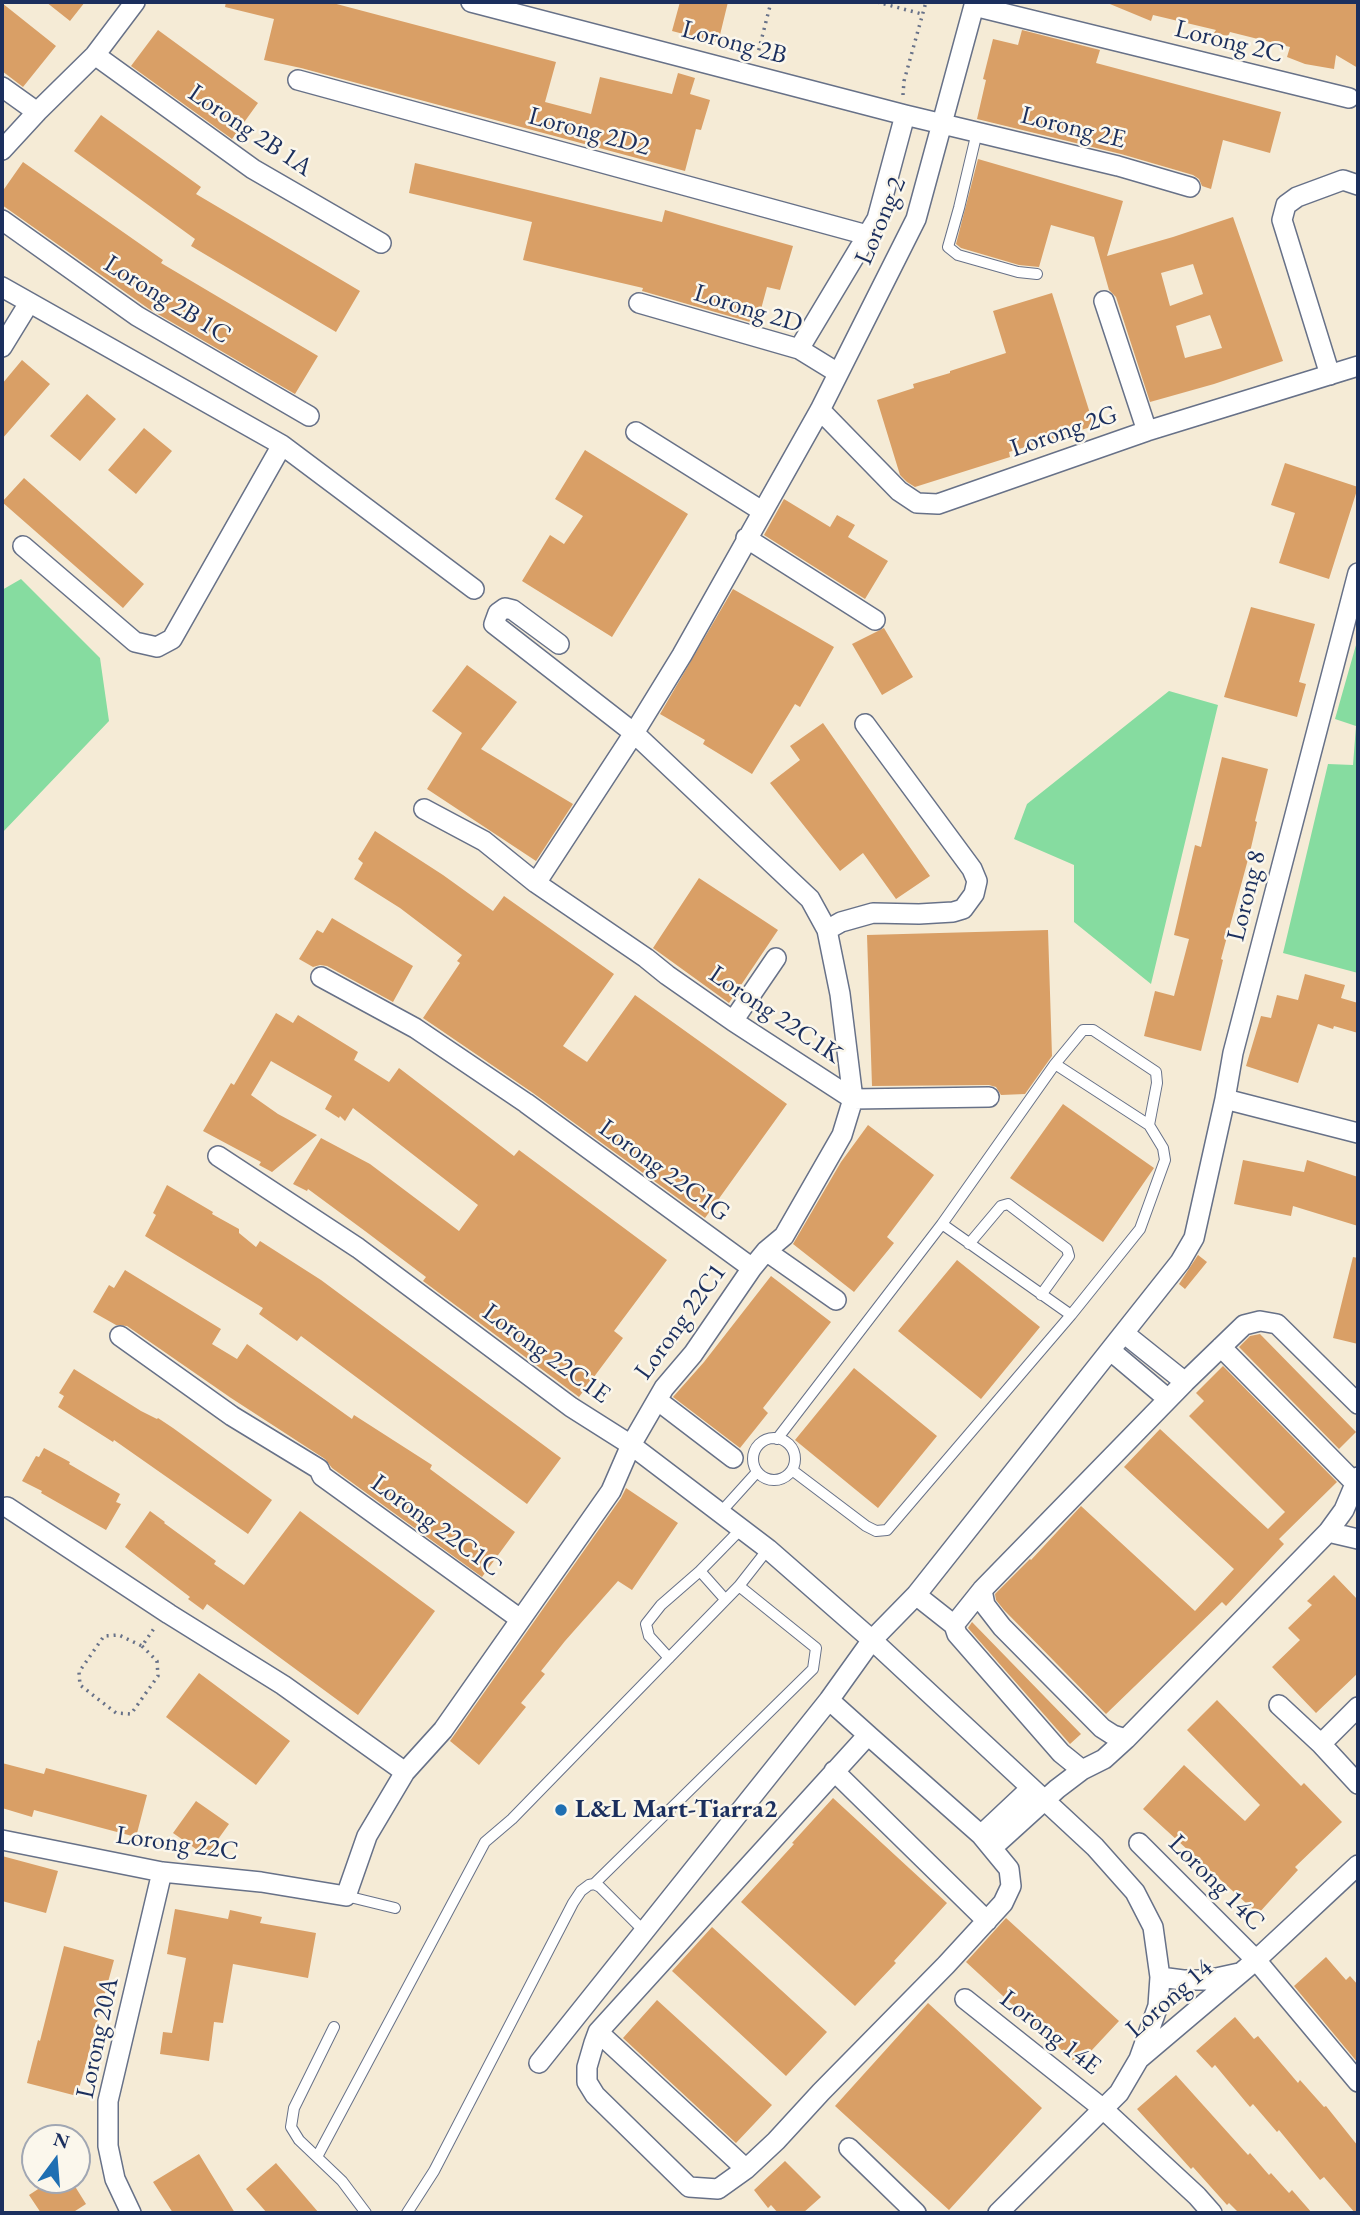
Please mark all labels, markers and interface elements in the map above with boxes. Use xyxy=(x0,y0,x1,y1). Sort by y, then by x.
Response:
street label: Lorong 2C xyxy=(1171,13,1287,71)
street label: Lorong 2B xyxy=(678,14,790,72)
street label: Lorong 2B 1A xyxy=(182,78,318,184)
street label: Lorong 2E xyxy=(1017,100,1129,156)
street label: Lorong 2D2 xyxy=(525,101,653,163)
street label: Lorong 2 xyxy=(849,172,913,270)
street label: Lorong 2B 1C xyxy=(98,249,236,351)
street label: Lorong 2D xyxy=(690,278,806,340)
street label: Lorong 2G xyxy=(1006,399,1122,465)
street label: Lorong 8 xyxy=(1221,847,1273,945)
street label: Lorong 22C1K xyxy=(703,959,847,1071)
street label: Lorong 22C1G xyxy=(592,1113,736,1229)
street label: Lorong 22C1 xyxy=(628,1258,734,1386)
street label: Lorong 22C1E xyxy=(476,1297,616,1411)
street label: Lorong 22C1C xyxy=(364,1468,508,1584)
place label: L&L Mart-Tiarra2 xyxy=(575,1794,777,1826)
marker: L&L Mart-Tiarra2 xyxy=(553,1802,569,1818)
street label: Lorong 22C xyxy=(114,1820,240,1868)
street label: Lorong 14C xyxy=(1161,1828,1271,1938)
street label: Lorong 14 xyxy=(1120,1953,1220,2045)
street label: Lorong 20A xyxy=(70,1975,126,2101)
street label: Lorong 14E xyxy=(993,1984,1107,2082)
north arrow xyxy=(21,2124,91,2194)
text: N xyxy=(51,2126,72,2154)

